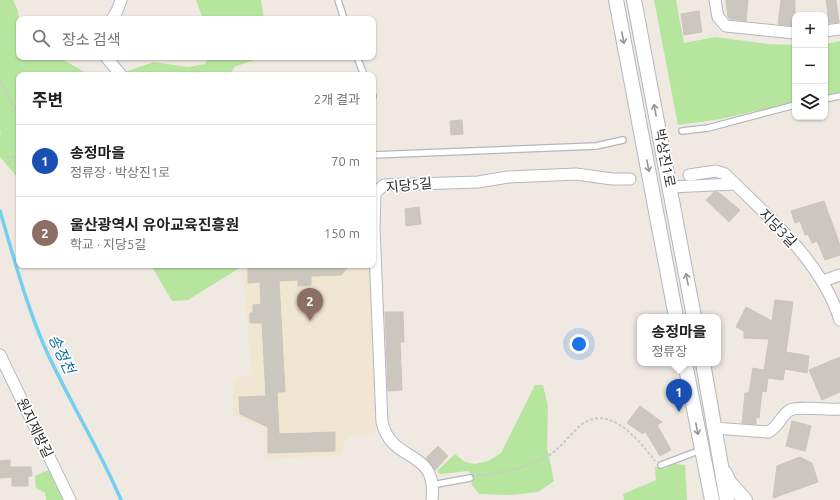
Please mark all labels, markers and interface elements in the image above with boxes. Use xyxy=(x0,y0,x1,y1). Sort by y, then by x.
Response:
map controls xyxy=(792,12,828,120)
button: + xyxy=(792,12,828,48)
search box xyxy=(16,16,376,60)
icon: search xyxy=(30,27,52,49)
text: 장소 검색 xyxy=(62,31,121,48)
one-way arrow xyxy=(620,31,628,44)
button: − xyxy=(792,48,828,84)
button: layers xyxy=(792,84,828,120)
text: 주변 xyxy=(32,90,63,109)
text: 2개 결과 xyxy=(314,92,360,106)
one-way arrow xyxy=(651,104,659,117)
street label: 박상진1로 xyxy=(651,127,679,189)
text: 송정마을 xyxy=(70,144,125,161)
text: 1 xyxy=(41,154,49,168)
text: 70 m xyxy=(331,154,360,168)
one-way arrow xyxy=(644,159,652,172)
text: 정류장 · 박상진1로 xyxy=(70,165,170,179)
street label: 지당5길 xyxy=(385,175,433,195)
street label: 지당3길 xyxy=(756,206,800,250)
text: 울산광역시 유아교육진흥원 xyxy=(70,216,239,233)
text: 2 xyxy=(41,226,49,240)
text: 150 m xyxy=(324,226,360,240)
text: 학교 · 지당5길 xyxy=(70,237,146,251)
one-way arrow xyxy=(683,273,691,286)
pin: 2 xyxy=(297,288,323,321)
popup xyxy=(637,314,721,366)
text: 송정마을 xyxy=(651,323,707,340)
water label: 송정천 xyxy=(46,332,79,378)
your location xyxy=(569,334,589,354)
text: 정류장 xyxy=(651,344,687,358)
pin: 1 xyxy=(666,379,692,412)
street label: 원지제방길 xyxy=(14,396,56,460)
one-way arrow xyxy=(693,422,701,435)

